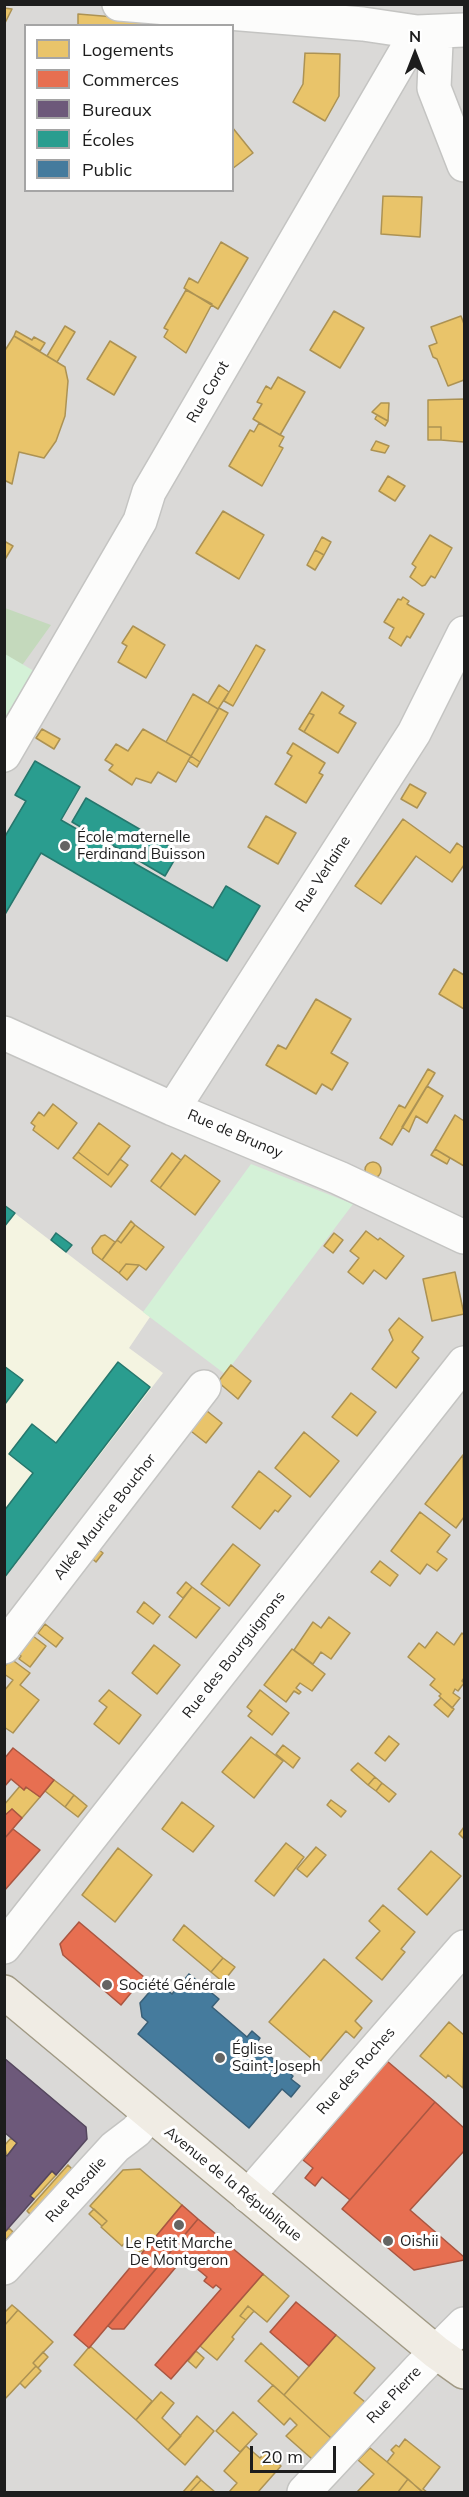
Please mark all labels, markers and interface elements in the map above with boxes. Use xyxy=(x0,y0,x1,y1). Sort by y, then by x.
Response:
legend xyxy=(24,24,234,192)
north arrow xyxy=(385,24,445,84)
text: N xyxy=(409,26,421,46)
text: Logements xyxy=(82,38,174,61)
text: Commerces xyxy=(82,68,179,91)
text: Bureaux xyxy=(82,98,152,121)
text: Écoles xyxy=(82,128,135,151)
text: Public xyxy=(82,158,132,181)
street label: Rue Corot xyxy=(183,358,233,426)
place label: École maternelle Ferdinand Buisson xyxy=(77,828,205,863)
street label: Rue Verlaine xyxy=(292,832,354,916)
marker: École maternelle Ferdinand Buisson xyxy=(58,839,72,853)
street label: Rue de Brunoy xyxy=(185,1106,285,1162)
street label: Allée Maurice Bouchor xyxy=(50,1450,160,1584)
street label: Rue des Bourguignons xyxy=(179,1588,289,1722)
place label: Société Générale xyxy=(119,1976,235,1994)
marker: Société Générale xyxy=(100,1978,114,1992)
street label: Rue des Roches xyxy=(313,2024,399,2118)
place label: Église Saint-Joseph xyxy=(232,2040,321,2075)
marker: Église Saint-Joseph xyxy=(213,2051,227,2065)
street label: Avenue de la République xyxy=(161,2123,305,2245)
street label: Rue Rosalie xyxy=(42,2154,110,2226)
marker: Le Petit Marche De Montgeron xyxy=(172,2218,186,2232)
place label: Oishii xyxy=(400,2232,439,2250)
place label: Le Petit Marche De Montgeron xyxy=(125,2234,233,2269)
marker: Oishii xyxy=(381,2234,395,2248)
street label: Rue Pierre xyxy=(363,2363,425,2427)
scale bar xyxy=(253,2434,338,2472)
text: 20 m xyxy=(261,2445,303,2468)

